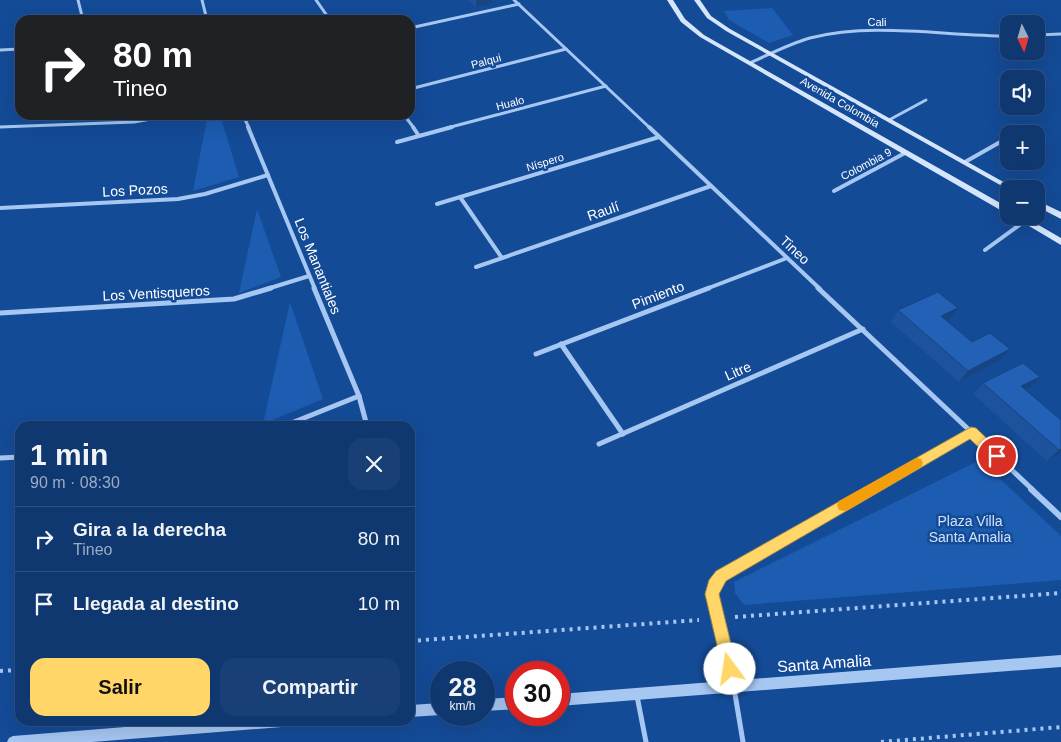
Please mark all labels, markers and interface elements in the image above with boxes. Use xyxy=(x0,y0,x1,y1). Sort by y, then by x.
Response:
north arrow xyxy=(1000,15,1045,60)
map controls xyxy=(1000,15,1045,225)
street label: Cali xyxy=(868,16,886,28)
icon: right xyxy=(30,35,95,100)
text: 80 m xyxy=(113,35,193,74)
street label: Palqui xyxy=(470,51,502,71)
button: sound xyxy=(1000,70,1045,115)
street label: Avenida Colombia xyxy=(798,75,882,130)
text: Tineo xyxy=(113,76,167,101)
street label: Hualo xyxy=(495,93,525,113)
button: + xyxy=(1000,125,1045,170)
street label: Colombia 9 xyxy=(839,146,893,182)
street label: Níspero xyxy=(525,151,565,173)
street label: Los Pozos xyxy=(102,180,168,200)
button: − xyxy=(1000,180,1045,225)
street label: Raulí xyxy=(585,198,621,224)
street label: Los Manantiales xyxy=(291,216,345,316)
street label: Tineo xyxy=(777,232,813,268)
street label: Pimiento xyxy=(630,278,686,312)
street label: Los Ventisqueros xyxy=(102,282,210,304)
street label: Litre xyxy=(722,358,754,384)
pin xyxy=(976,435,1018,477)
text: 1 min xyxy=(30,438,108,471)
button: close xyxy=(348,438,400,490)
icon: arrive xyxy=(983,442,1011,470)
text: 90 m · 08:30 xyxy=(30,474,120,491)
park label: Plaza Villa Santa Amalia xyxy=(929,513,1011,545)
text: Gira a la derecha xyxy=(73,519,226,540)
icon: right xyxy=(30,525,58,553)
text: 80 m xyxy=(358,528,400,549)
text: Tineo xyxy=(73,541,112,558)
icon: arrive xyxy=(30,590,58,618)
text: Llegada al destino xyxy=(73,593,239,614)
text: 10 m xyxy=(358,593,400,614)
position arrow xyxy=(703,642,755,694)
street label: Santa Amalia xyxy=(776,652,872,675)
button: Salir xyxy=(30,658,210,716)
button: Compartir xyxy=(220,658,400,716)
speed limit sign: 30 xyxy=(505,661,570,726)
text: 28 xyxy=(449,673,476,701)
text: km/h xyxy=(449,699,476,713)

